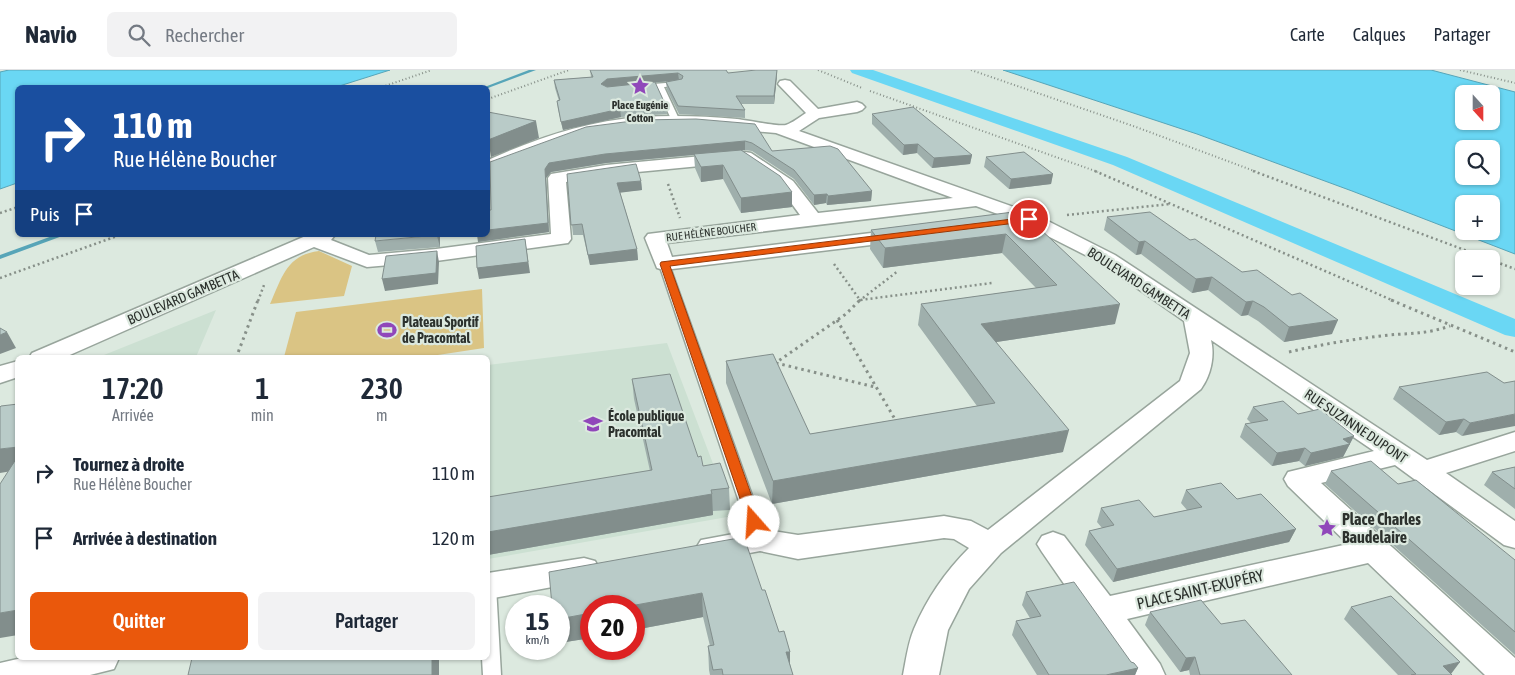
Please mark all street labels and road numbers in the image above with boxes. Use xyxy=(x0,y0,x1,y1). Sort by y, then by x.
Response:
street label: RUE HÉLÈNE BOUCHER xyxy=(665,220,757,243)
street label: BOULEVARD GAMBETTA xyxy=(1085,244,1194,322)
street label: BOULEVARD GAMBETTA xyxy=(125,266,241,328)
street label: RUE SUZANNE DUPONT xyxy=(1302,386,1410,466)
street label: PLACE SAINT-EXUPÉRY xyxy=(1135,565,1266,612)

